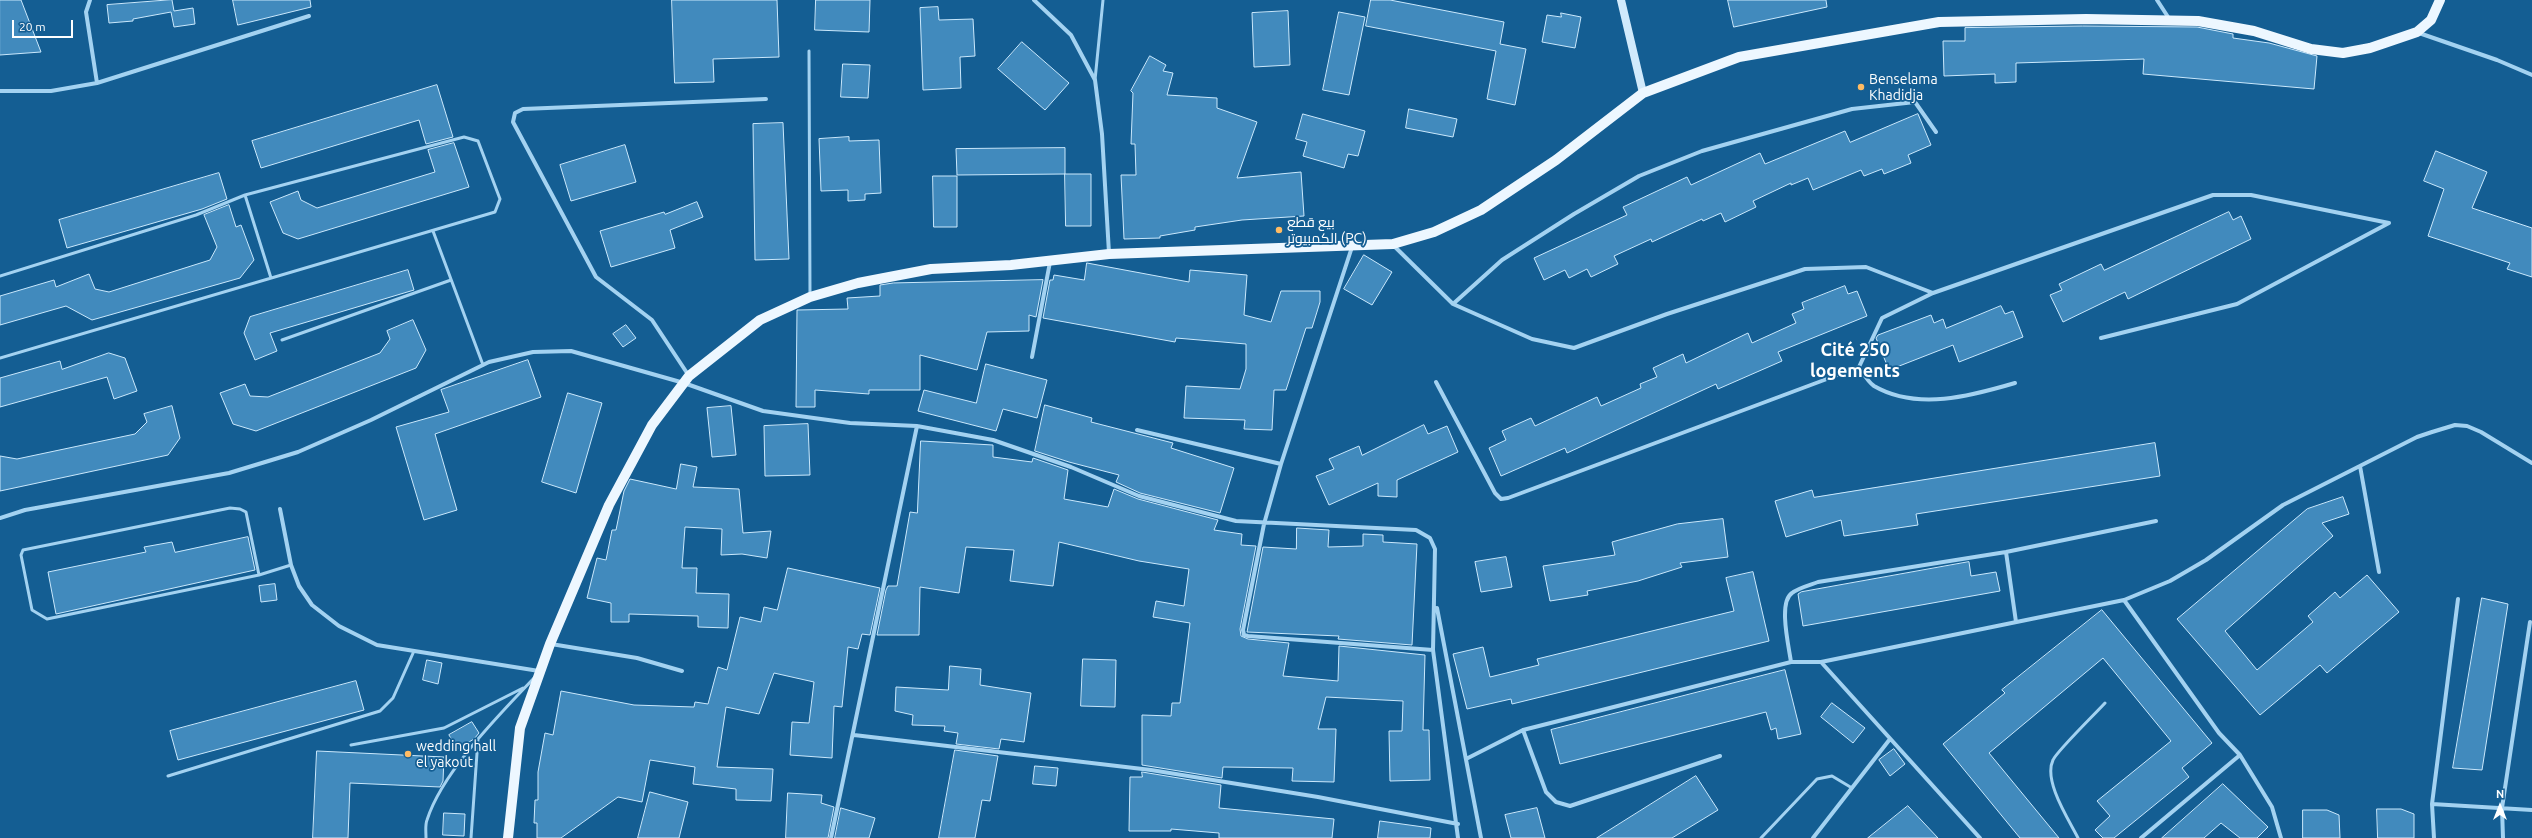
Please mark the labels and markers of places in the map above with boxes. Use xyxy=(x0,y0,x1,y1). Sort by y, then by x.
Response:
place label: Benselama Khadidja xyxy=(1869,71,1938,104)
marker: Benselama Khadidja xyxy=(1856,82,1866,92)
place label: بيع قطع الكمبيوتر (PC) xyxy=(1287,214,1367,246)
marker: بيع قطع الكمبيوتر (PC) xyxy=(1274,225,1284,235)
place label: wedding hall el yakout xyxy=(416,738,496,770)
marker: wedding hall el yakout xyxy=(403,749,413,759)

